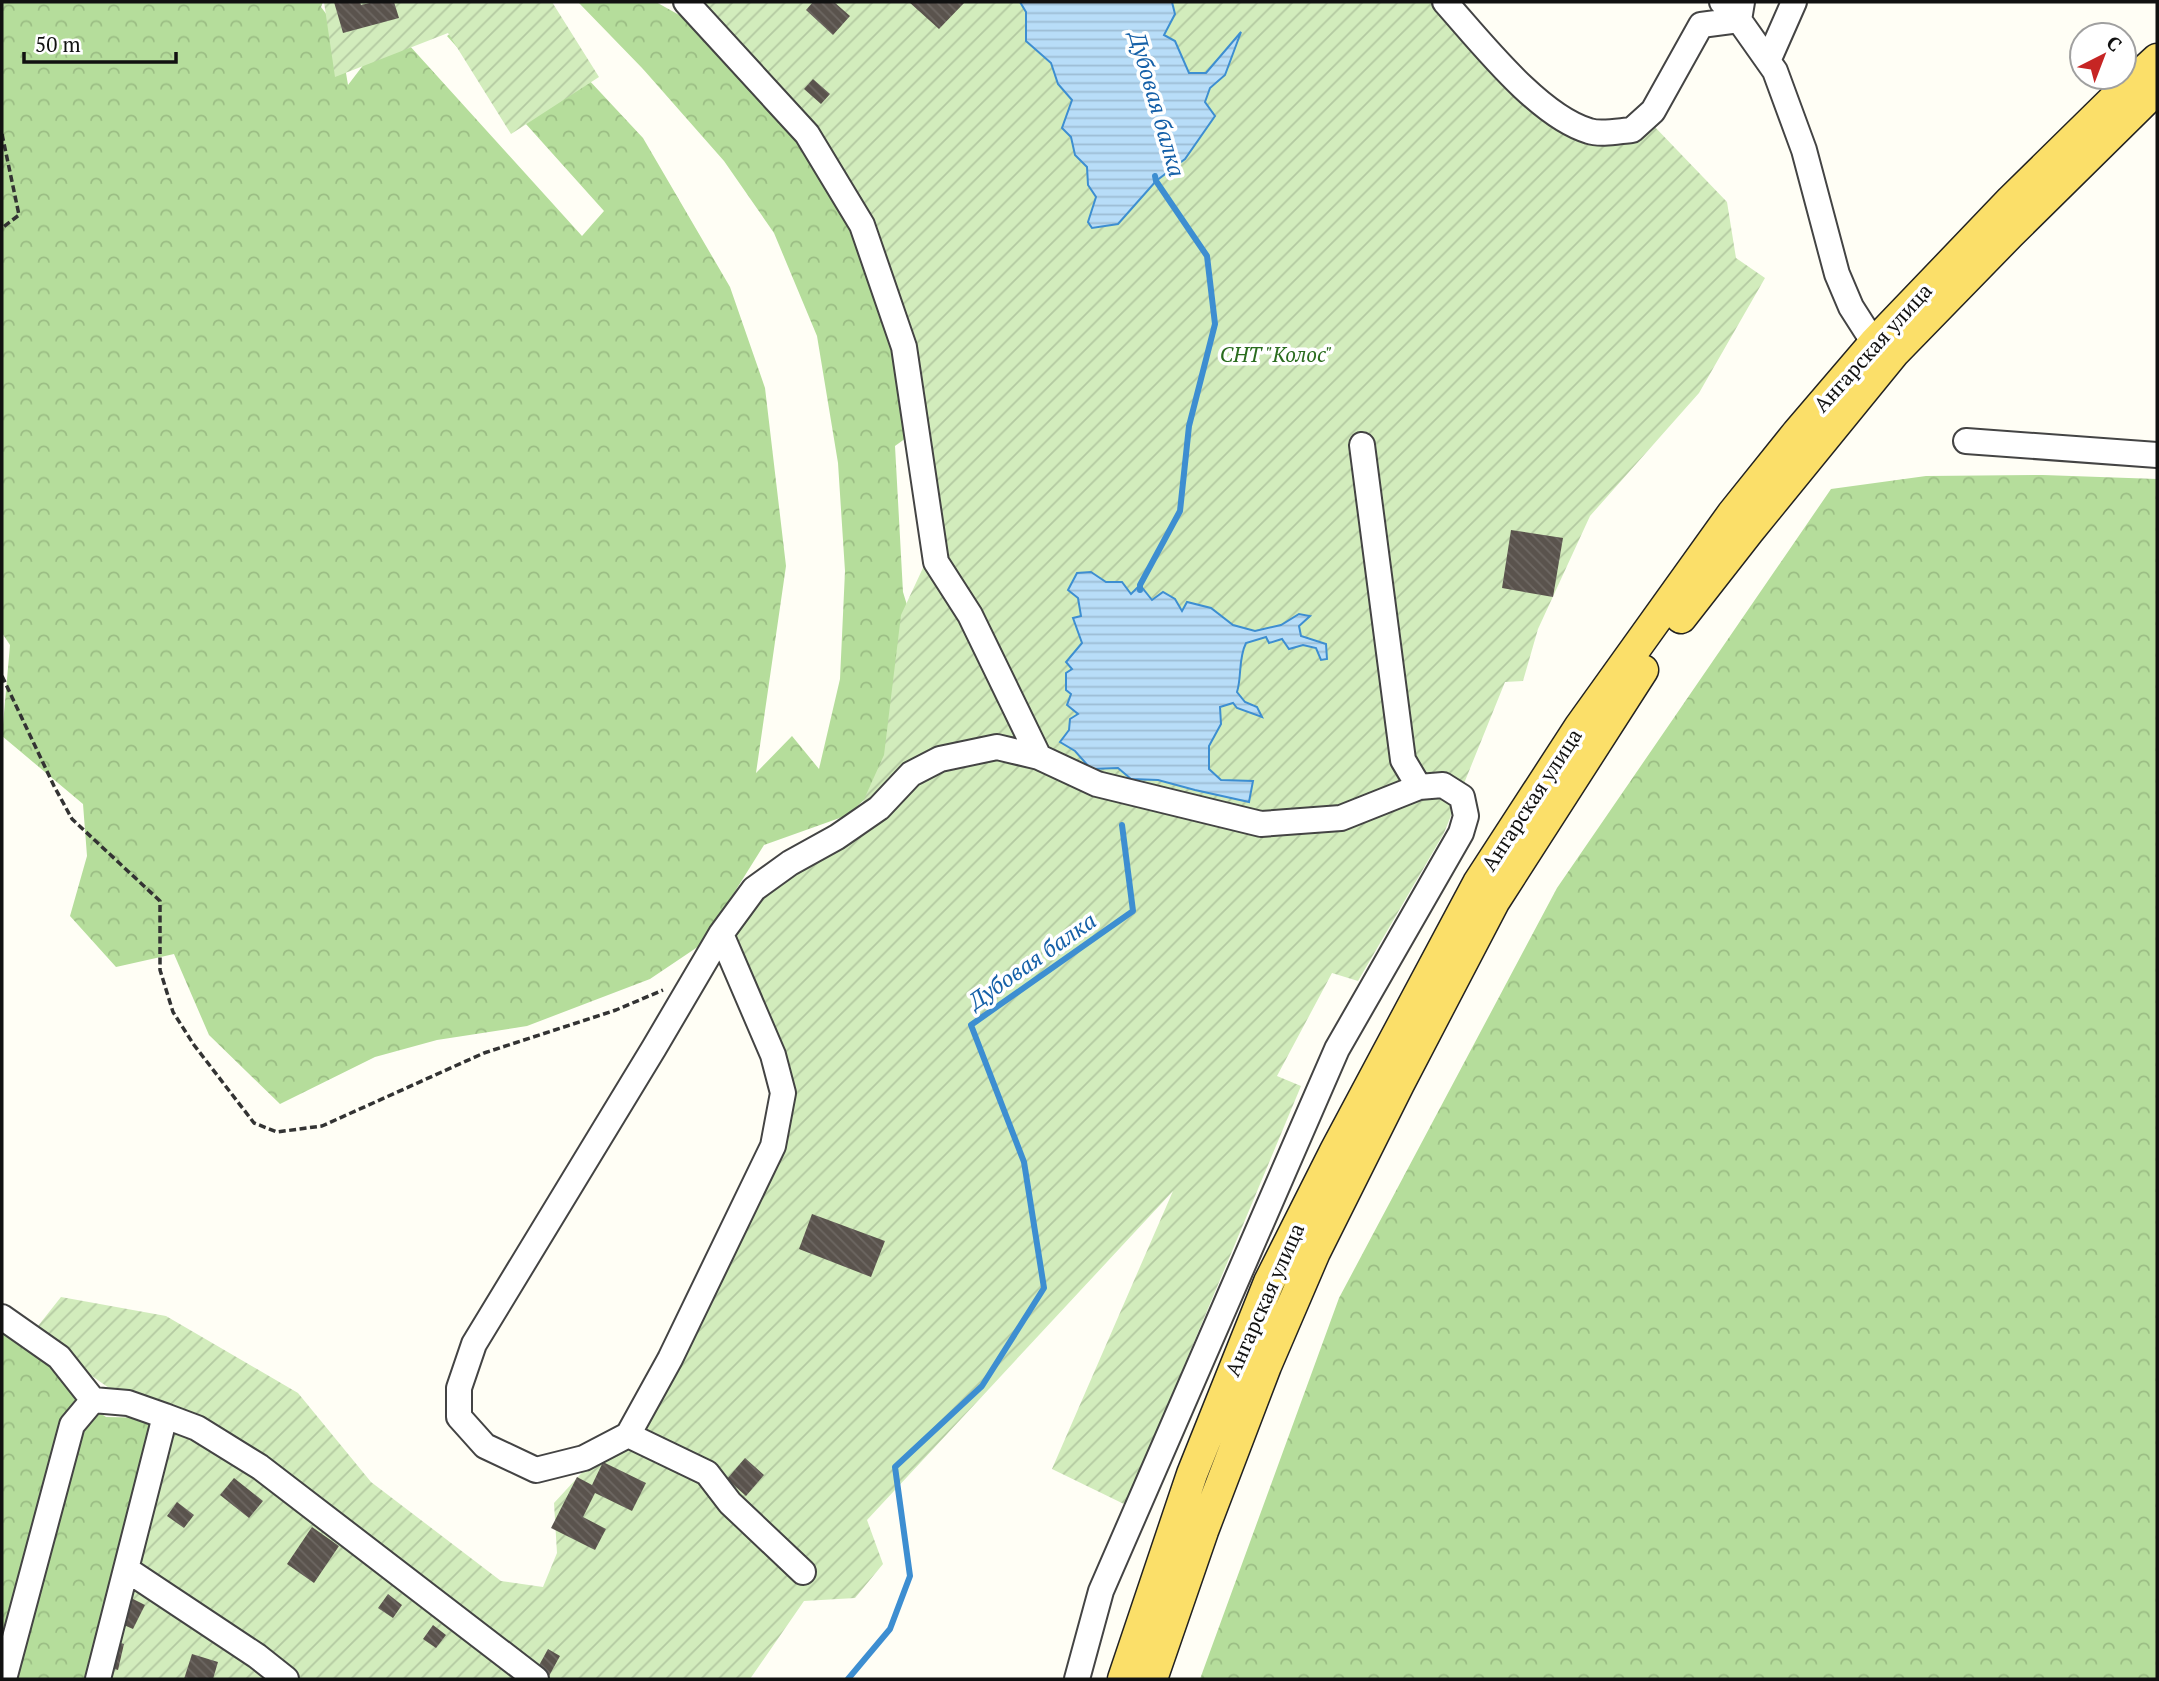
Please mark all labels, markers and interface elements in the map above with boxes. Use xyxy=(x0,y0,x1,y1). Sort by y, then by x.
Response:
scale bar xyxy=(24,21,177,65)
north arrow xyxy=(2068,21,2138,91)
water label: Дубовая балка xyxy=(1121,26,1193,180)
text: 50 m xyxy=(35,30,81,58)
text: С xyxy=(2102,30,2128,56)
street label: Ангарская улица xyxy=(1807,277,1938,418)
park label: СНТ "Колос" xyxy=(1220,340,1332,368)
street label: Ангарская улица xyxy=(1475,722,1588,876)
water label: Дубовая балка xyxy=(960,905,1102,1017)
street label: Ангарская улица xyxy=(1218,1218,1311,1380)

